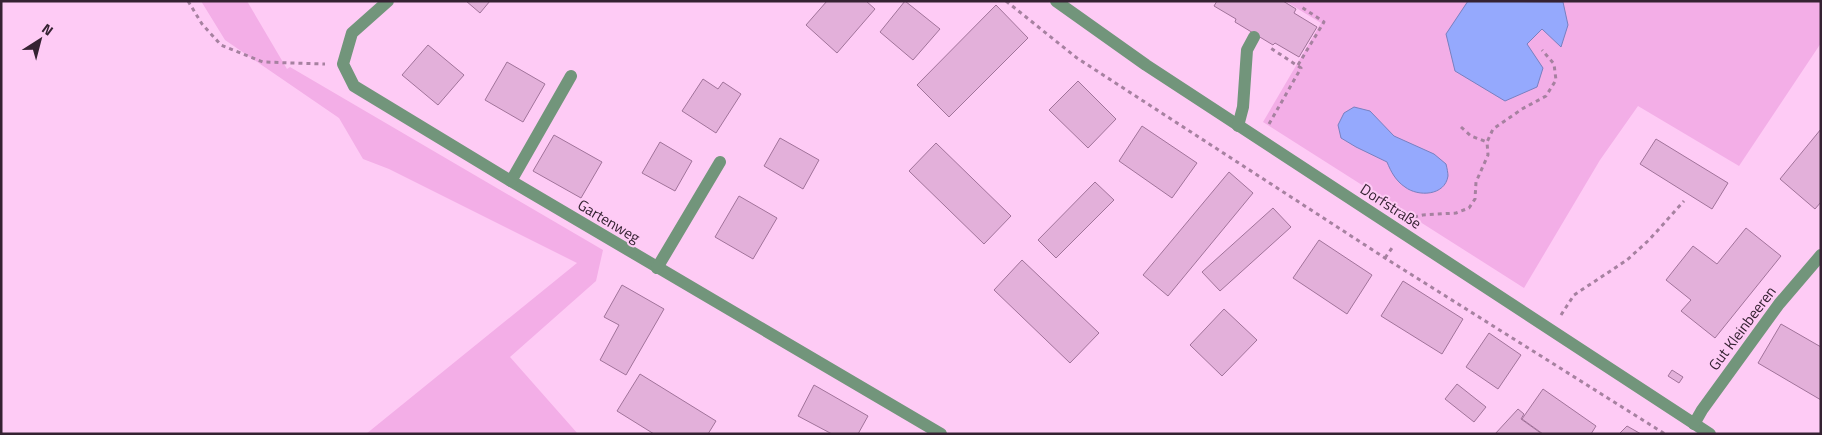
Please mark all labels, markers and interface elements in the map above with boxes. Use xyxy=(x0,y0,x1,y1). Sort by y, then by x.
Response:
north arrow xyxy=(15,15,65,65)
text: N xyxy=(38,18,58,40)
street label: Dorfstraße xyxy=(1356,178,1426,234)
street label: Gartenweg xyxy=(573,193,645,249)
street label: Gut Kleinbeeren xyxy=(1703,281,1781,375)

